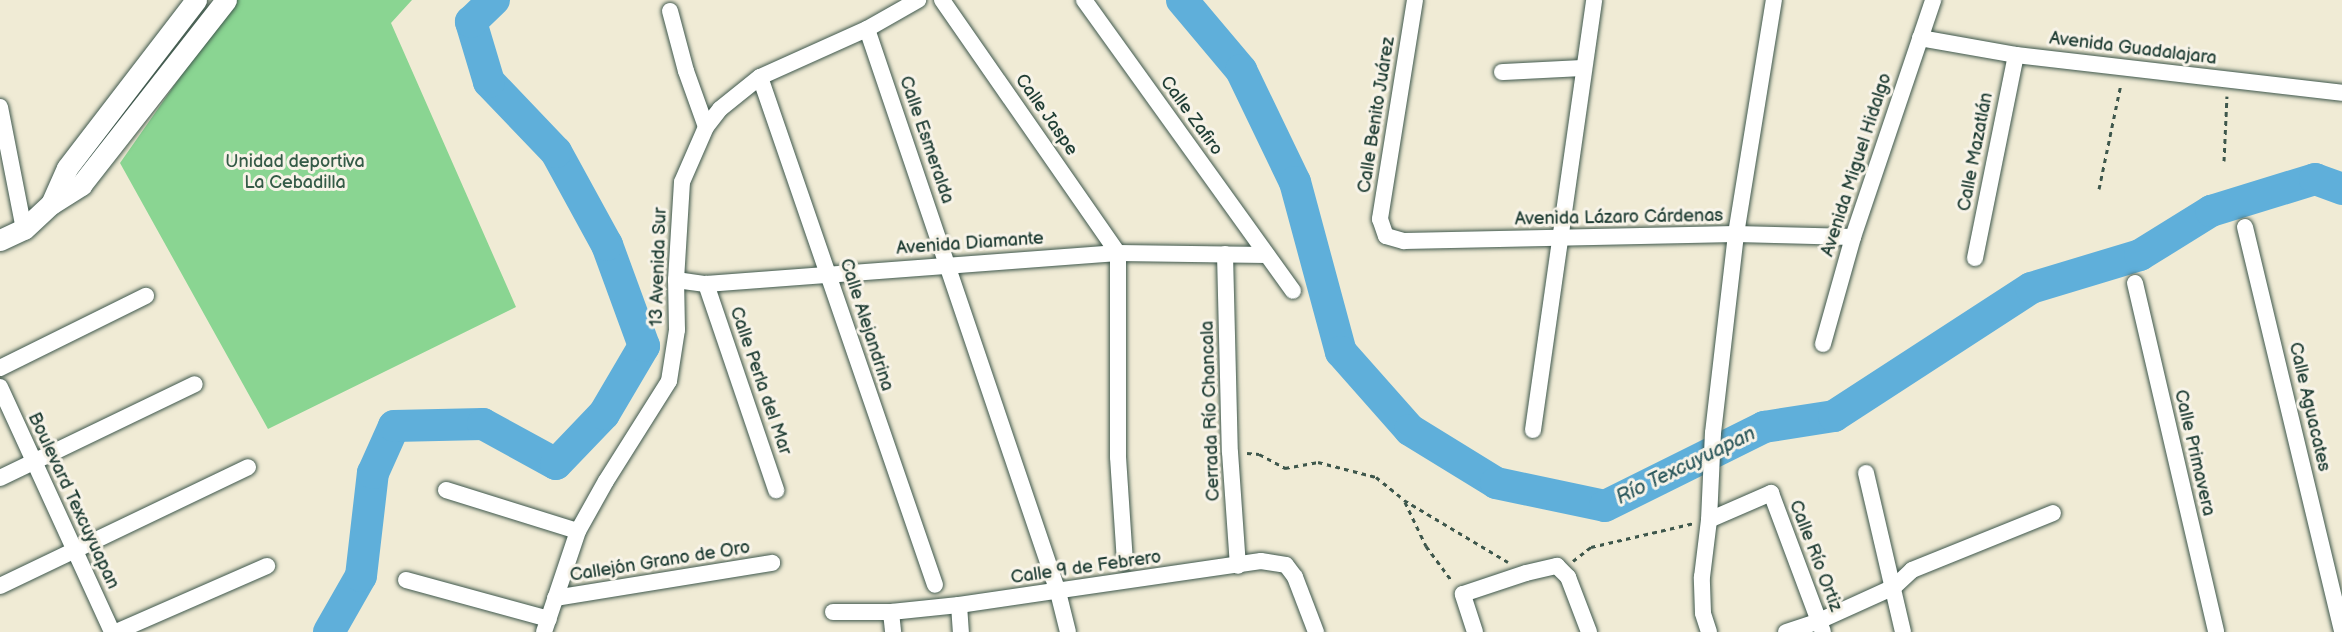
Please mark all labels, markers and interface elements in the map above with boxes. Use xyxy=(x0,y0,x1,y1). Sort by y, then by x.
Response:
street label: Avenida Guadalajara xyxy=(2048,28,2218,70)
street label: Calle Benito Juárez xyxy=(1354,35,1400,195)
street label: Calle Jaspe xyxy=(1010,70,1082,160)
street label: Avenida Miguel Hidalgo xyxy=(1817,71,1897,259)
street label: Calle Zafiro xyxy=(1155,72,1227,160)
street label: Calle Esmeralda xyxy=(894,73,958,207)
street label: Calle Mazatlán xyxy=(1954,91,1998,213)
park label: Unidad deportiva La Cebadilla xyxy=(225,152,365,195)
street label: Avenida Lázaro Cárdenas xyxy=(1515,205,1723,231)
street label: 13 Avenida Sur xyxy=(646,207,672,327)
street label: Avenida Diamante xyxy=(896,228,1044,260)
street label: Calle Alejandrina xyxy=(834,256,898,394)
street label: Calle Perla del Mar xyxy=(725,304,795,458)
street label: Cerrada Río Chancala xyxy=(1197,320,1225,502)
street label: Calle Aguacates xyxy=(2284,340,2334,474)
street label: Calle Primavera xyxy=(2169,388,2219,518)
street label: Boulevard Texcuyuapan xyxy=(22,409,124,593)
water label: Río Texcuyuapan xyxy=(1612,422,1760,510)
street label: Calle Río Ortiz xyxy=(1784,497,1846,615)
street label: Callejón Grano de Oro xyxy=(568,537,752,587)
street label: Calle 9 de Febrero xyxy=(1009,547,1163,589)

